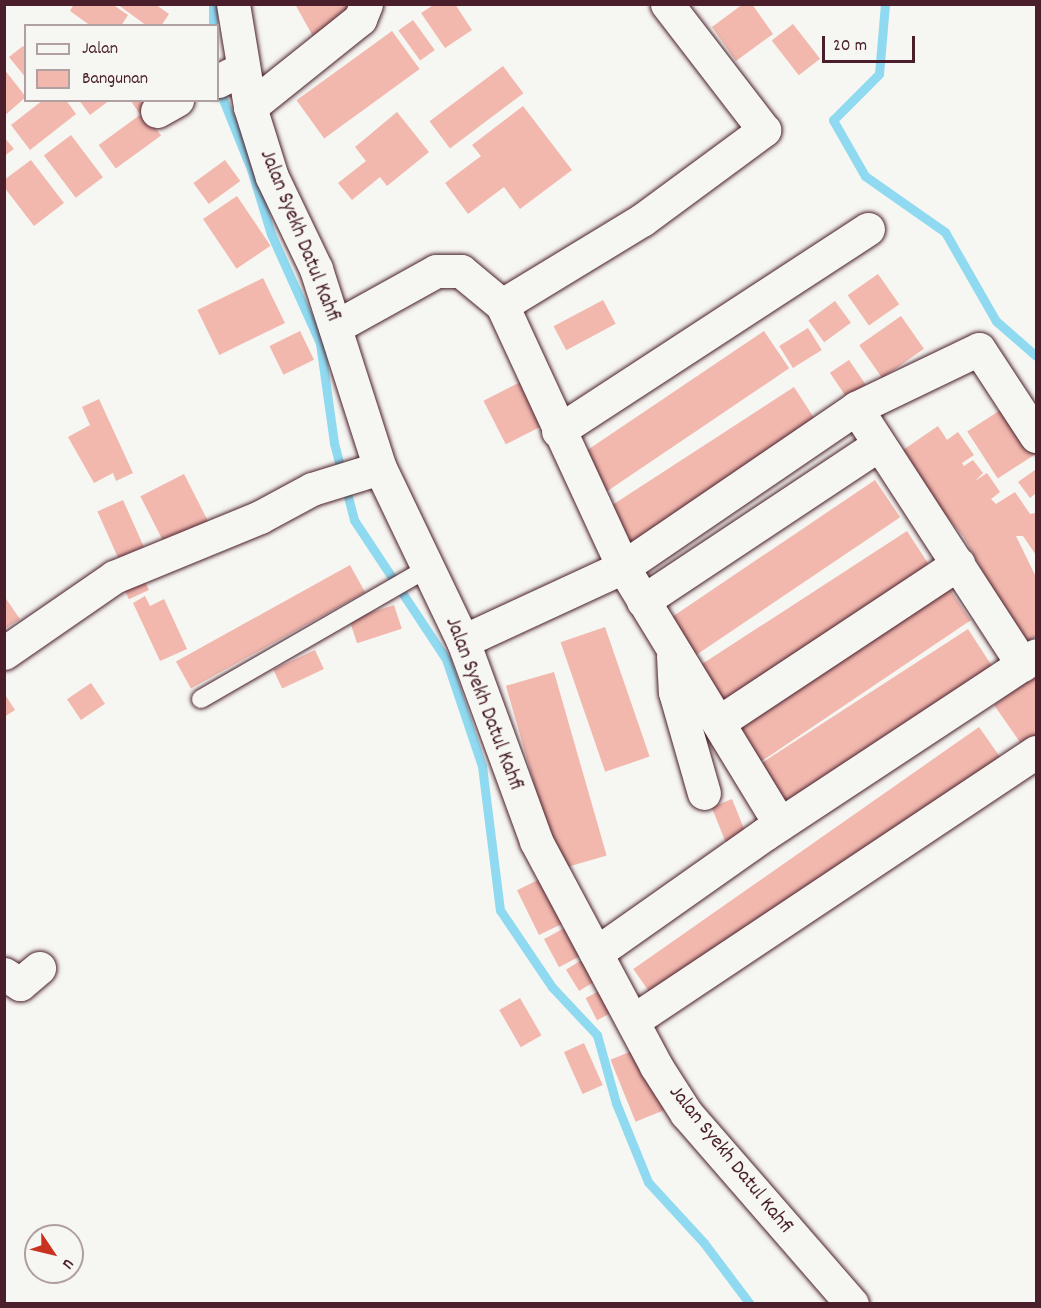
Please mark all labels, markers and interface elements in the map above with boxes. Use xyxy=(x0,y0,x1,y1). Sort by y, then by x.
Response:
legend xyxy=(24,24,219,102)
scale bar xyxy=(825,24,918,62)
text: 20 m xyxy=(833,34,867,59)
text: Jalan xyxy=(82,37,118,62)
text: Bangunan xyxy=(82,67,148,92)
street label: Jalan Syekh Datul Kahfi xyxy=(253,146,345,326)
street label: Jalan Syekh Datul Kahfi xyxy=(438,614,528,794)
street label: Jalan Syekh Datul Kahfi xyxy=(663,1081,797,1239)
north arrow xyxy=(24,1224,84,1284)
text: U xyxy=(56,1254,79,1273)

